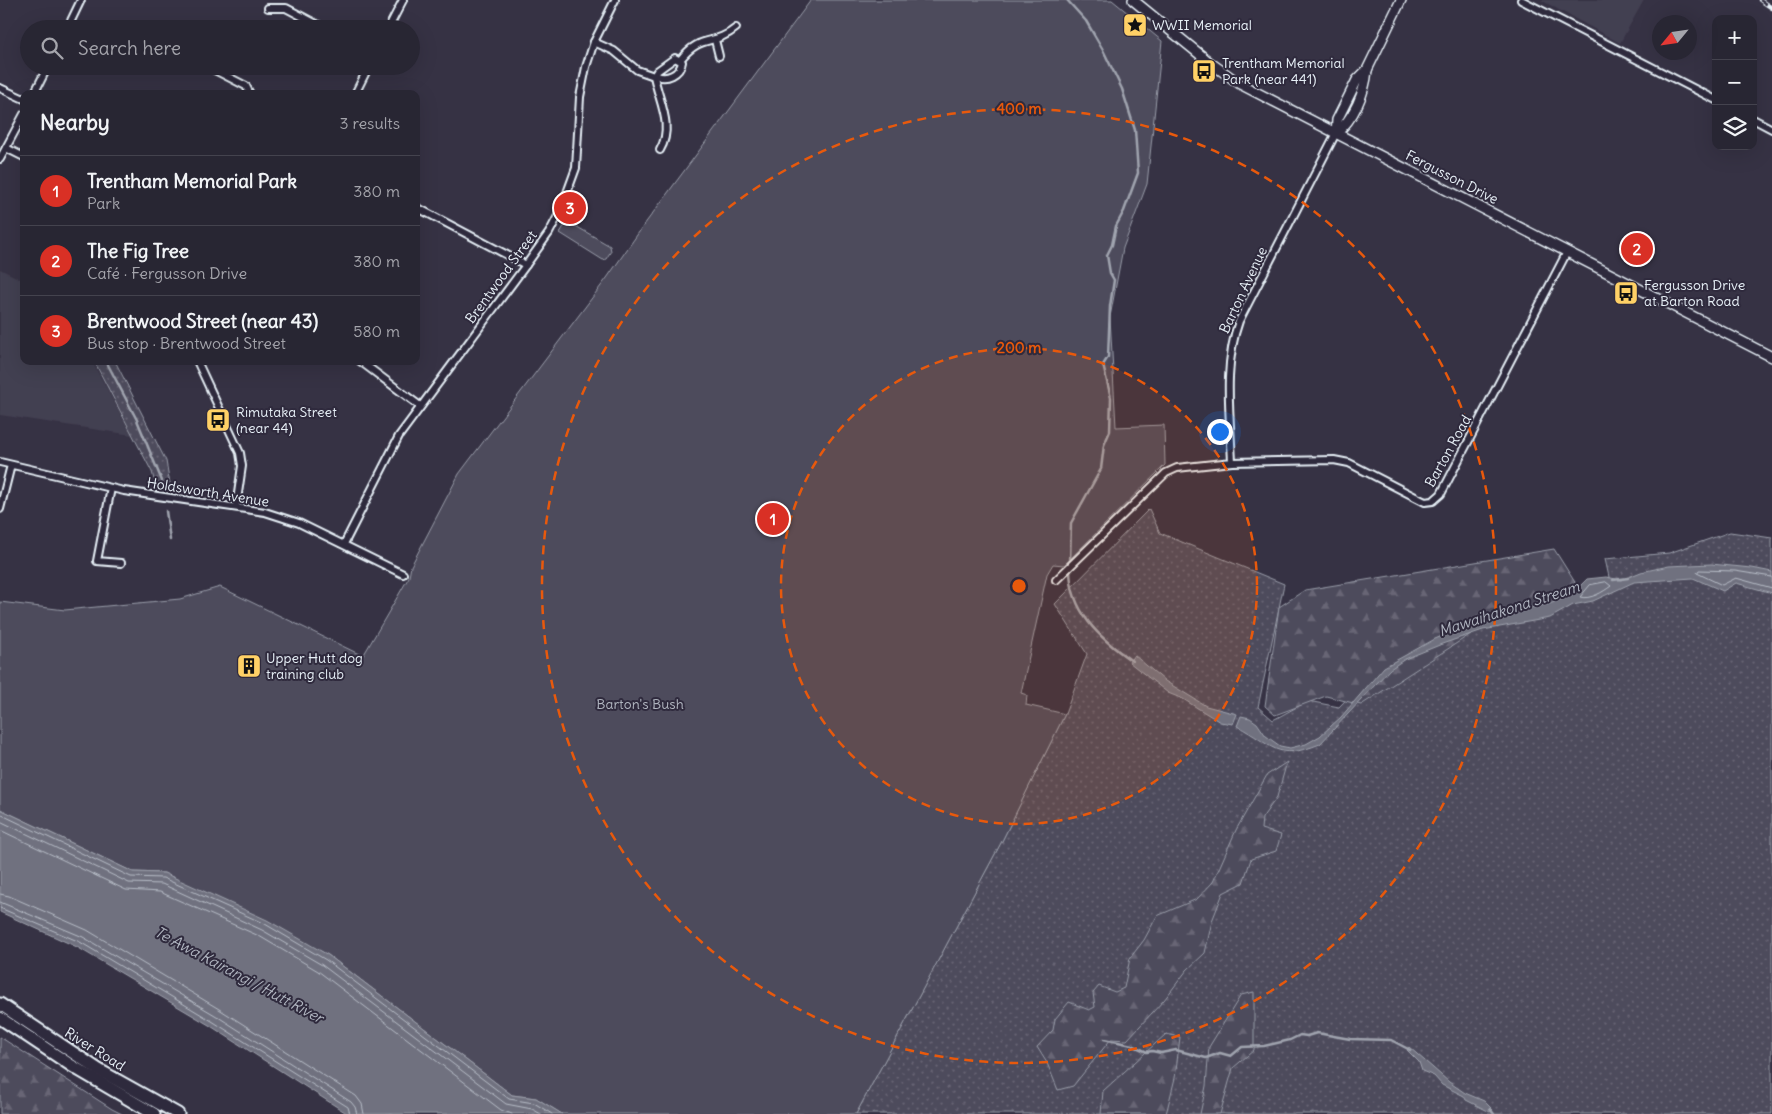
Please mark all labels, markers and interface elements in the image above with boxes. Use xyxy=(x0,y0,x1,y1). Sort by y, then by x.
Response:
place icon: WWII Memorial xyxy=(1122,12,1148,38)
north arrow xyxy=(1652,15,1697,60)
map controls xyxy=(1712,15,1757,150)
button: + xyxy=(1712,15,1757,60)
place label: WWII Memorial xyxy=(1152,16,1252,34)
search box xyxy=(20,20,420,75)
icon: search xyxy=(38,34,66,62)
text: Search here xyxy=(78,36,181,60)
place label: Trentham Memorial Park (near 441) xyxy=(1222,54,1345,88)
bus stop icon: Trentham Memorial Park (near 441) xyxy=(1191,58,1217,84)
button: − xyxy=(1712,60,1757,105)
text: 400 m xyxy=(996,99,1042,118)
button: layers xyxy=(1712,105,1757,150)
text: Nearby xyxy=(40,109,110,136)
text: 3 results xyxy=(340,113,400,133)
street label: Fergusson Drive xyxy=(1403,146,1501,208)
text: Trentham Memorial Park xyxy=(87,169,297,193)
text: 1 xyxy=(53,181,59,201)
text: 380 m xyxy=(353,181,400,201)
pin: 3 xyxy=(554,189,586,227)
text: Park xyxy=(87,193,120,213)
street label: Brentwood Street xyxy=(461,227,541,327)
pin: 2 xyxy=(1621,230,1653,268)
text: The Fig Tree xyxy=(87,239,189,263)
street label: Barton Avenue xyxy=(1215,244,1271,336)
text: 2 xyxy=(52,251,60,271)
text: 380 m xyxy=(353,251,400,271)
text: Café · Fergusson Drive xyxy=(87,263,247,283)
place label: Fergusson Drive at Barton Road xyxy=(1644,276,1745,310)
bus stop icon: Fergusson Drive at Barton Road xyxy=(1613,280,1639,306)
text: Brentwood Street (near 43) xyxy=(87,309,318,333)
text: 3 xyxy=(51,321,61,341)
text: 580 m xyxy=(353,321,400,341)
text: Bus stop · Brentwood Street xyxy=(87,333,286,353)
text: 200 m xyxy=(997,338,1041,357)
place label: Rimutaka Street (near 44) xyxy=(236,403,337,437)
bus stop icon: Rimutaka Street (near 44) xyxy=(205,407,231,433)
street label: Barton Road xyxy=(1421,412,1475,490)
your location xyxy=(1207,419,1233,445)
street label: Holdsworth Avenue xyxy=(146,473,270,511)
pin: 1 xyxy=(757,500,789,538)
centre of rings xyxy=(1010,577,1028,595)
water label: Mawaihakona Stream xyxy=(1436,577,1582,640)
place label: Upper Hutt dog training club xyxy=(266,649,363,683)
building icon: Upper Hutt dog training club xyxy=(236,653,262,679)
park label: Barton's Bush xyxy=(596,695,684,713)
water label: Te Awa Kairangi / Hutt River xyxy=(152,922,328,1028)
street label: River Road xyxy=(61,1023,129,1075)

